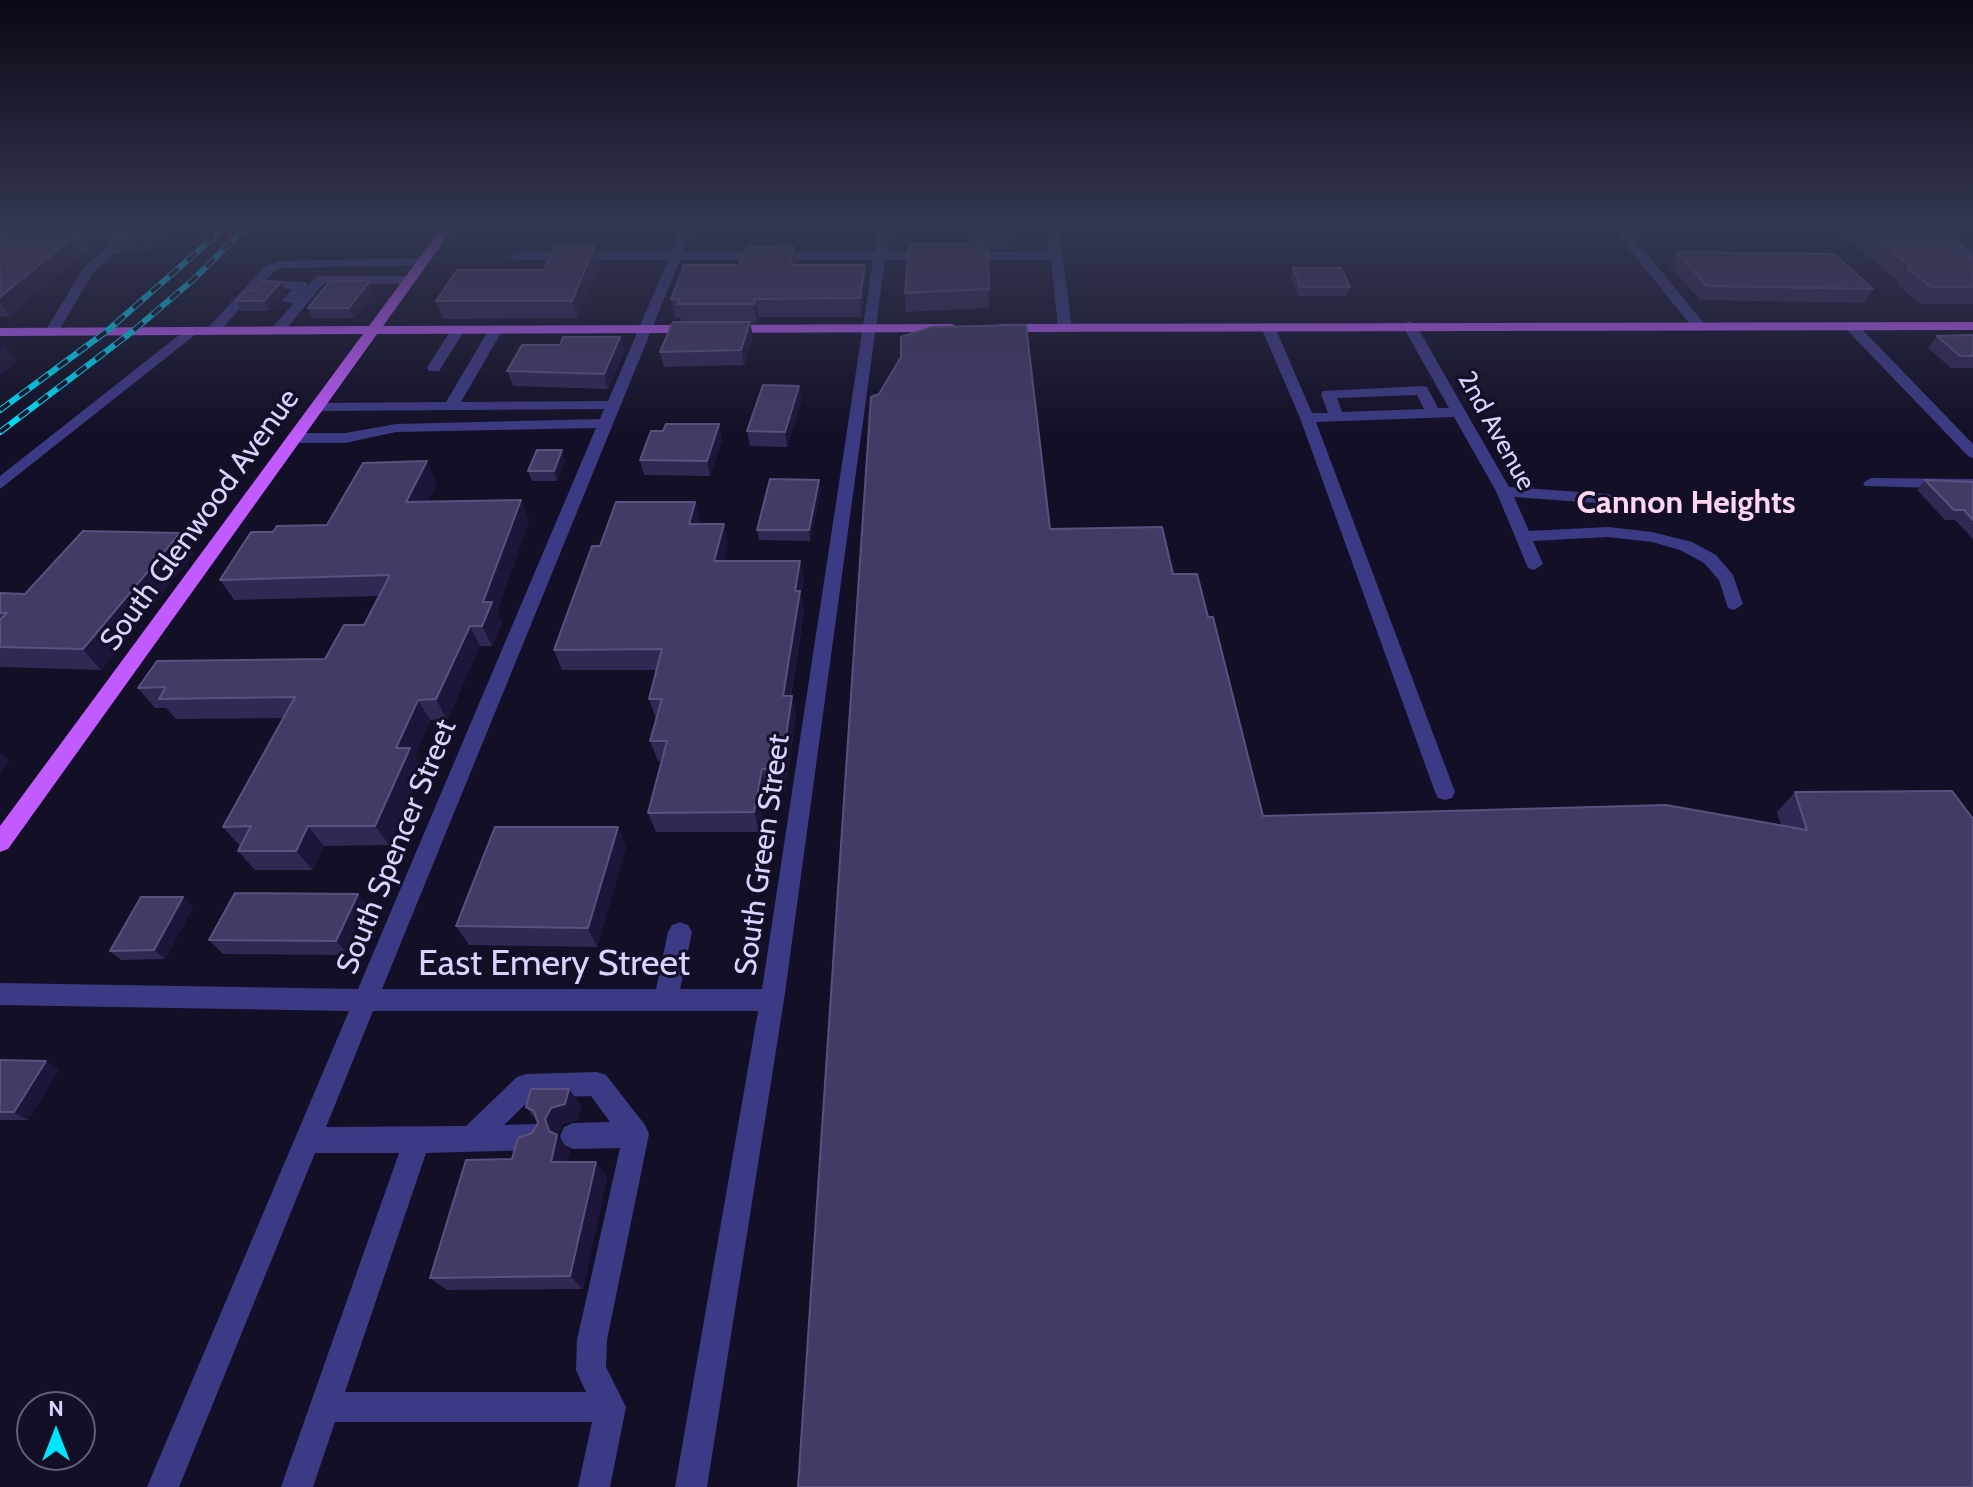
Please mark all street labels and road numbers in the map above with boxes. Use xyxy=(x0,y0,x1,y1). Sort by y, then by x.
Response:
street label: 2nd Avenue xyxy=(1451,366,1541,496)
street label: South Glenwood Avenue xyxy=(93,382,307,658)
street label: South Spencer Street xyxy=(330,715,464,979)
street label: South Green Street xyxy=(728,732,798,978)
street label: East Emery Street xyxy=(418,942,690,986)

